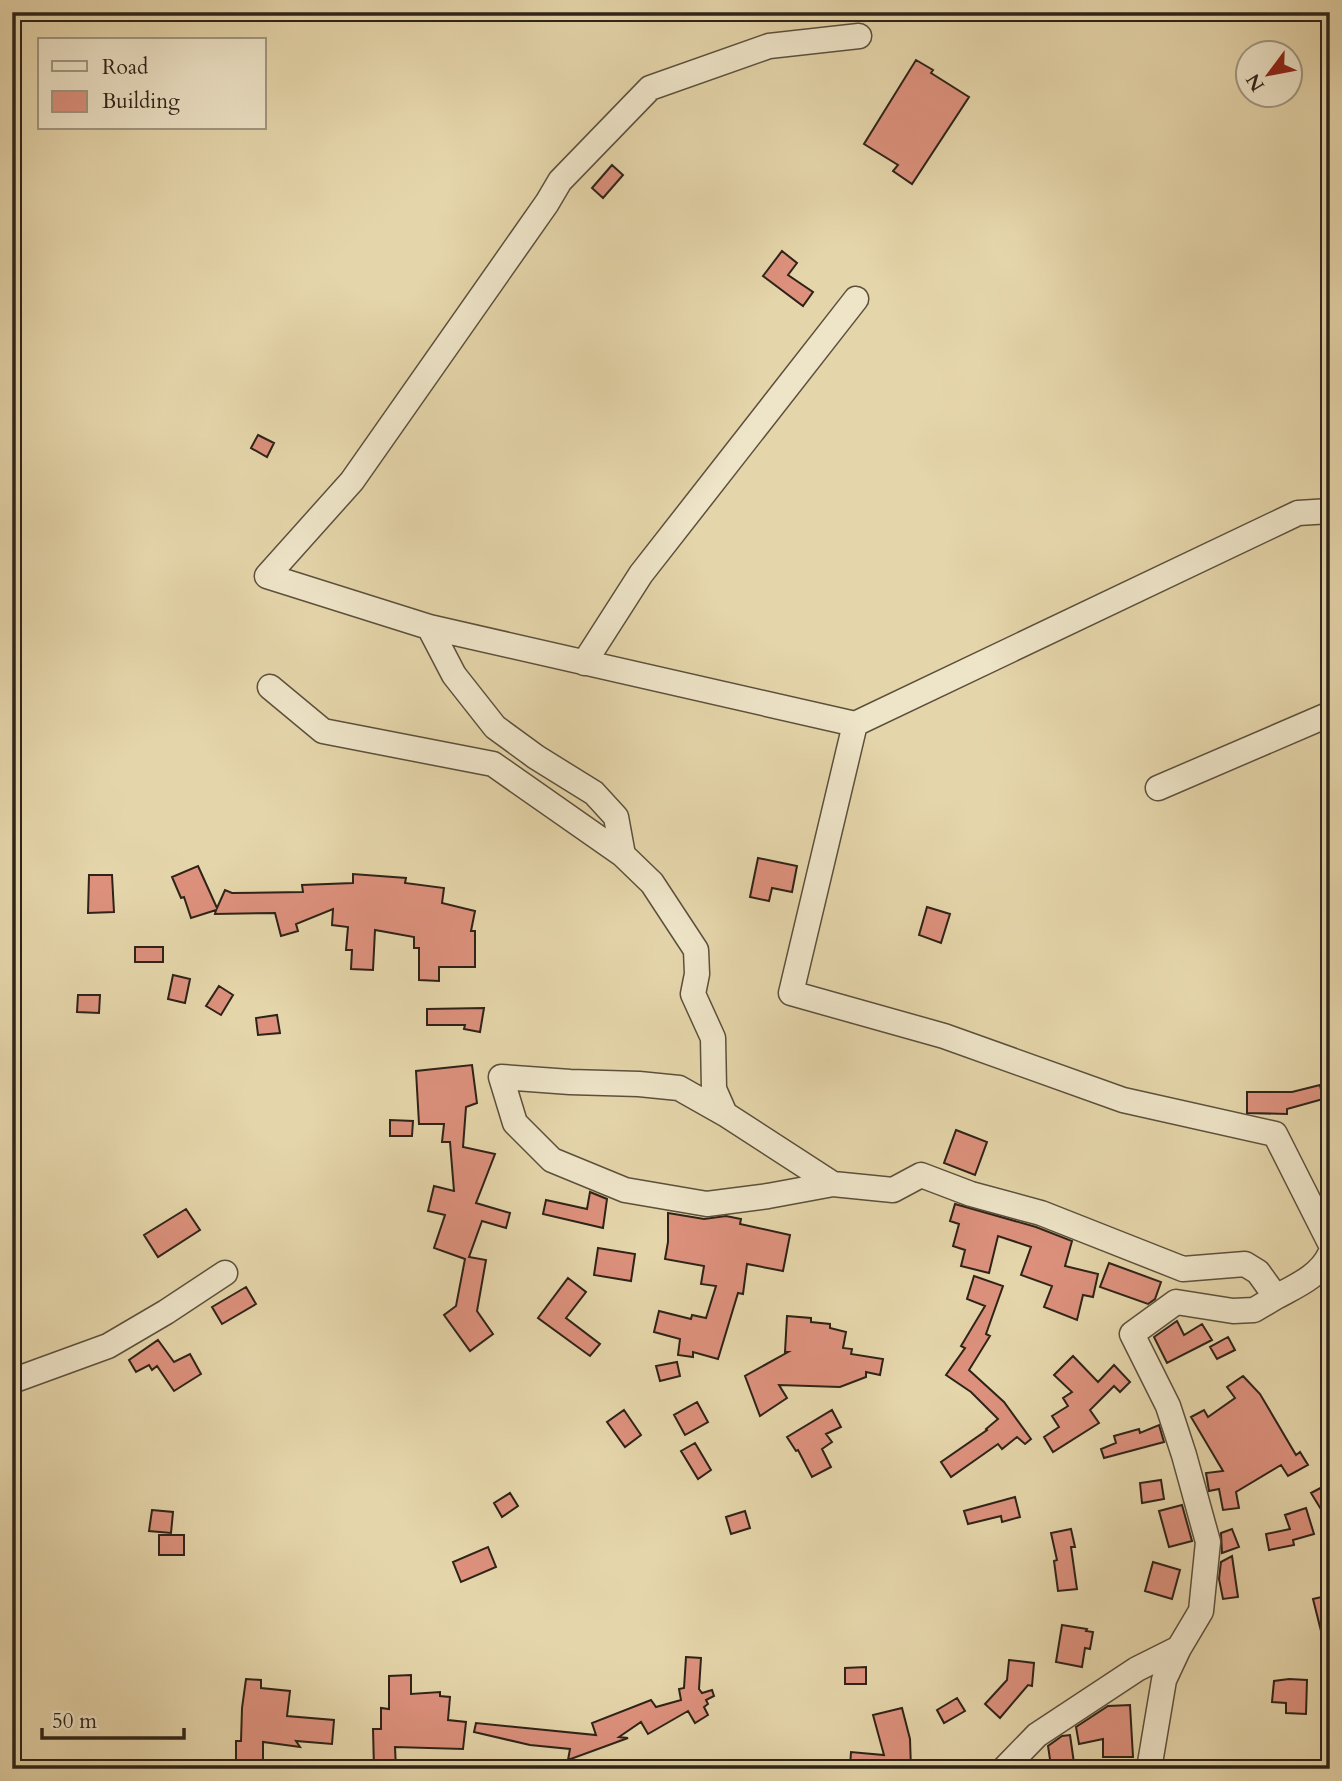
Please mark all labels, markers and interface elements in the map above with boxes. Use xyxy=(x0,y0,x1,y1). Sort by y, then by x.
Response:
legend xyxy=(38,38,266,130)
north arrow xyxy=(1234,38,1304,108)
text: Road xyxy=(102,53,148,82)
text: N xyxy=(1240,68,1271,96)
text: Building xyxy=(102,87,180,116)
scale bar xyxy=(42,1697,184,1741)
text: 50 m xyxy=(52,1707,97,1736)

